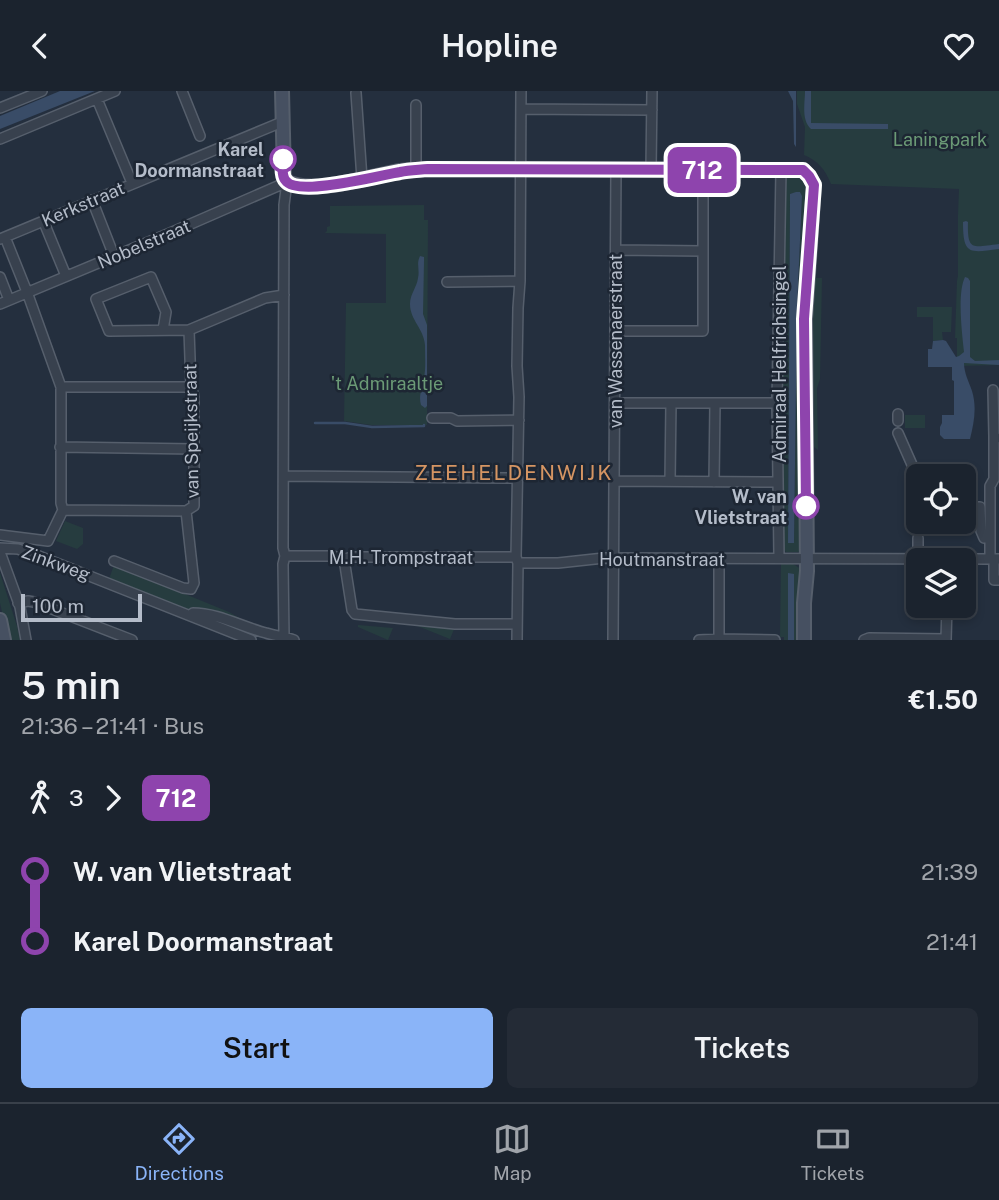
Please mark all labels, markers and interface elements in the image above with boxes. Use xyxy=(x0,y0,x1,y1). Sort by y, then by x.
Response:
icon: back xyxy=(21,27,59,65)
text: Hopline xyxy=(441,27,558,64)
icon: heart xyxy=(940,27,978,65)
park label: Laningpark xyxy=(893,129,987,150)
place label: Karel Doormanstraat xyxy=(134,139,264,181)
marker: Karel Doormanstraat xyxy=(270,146,296,172)
line badge: 712 xyxy=(662,147,742,193)
text: 712 xyxy=(682,156,722,184)
street label: Kerkstraat xyxy=(38,177,128,231)
street label: Nobelstraat xyxy=(94,215,194,273)
street label: van Wassenaerstraat xyxy=(605,254,626,428)
street label: Admiraal Helfrichsingel xyxy=(769,265,790,463)
street label: van Speijkstraat xyxy=(179,363,203,499)
park label: 't Admiraaltje xyxy=(331,373,443,394)
district label: ZEEHELDENWIJK xyxy=(414,460,614,485)
map controls xyxy=(906,464,976,618)
button: locate xyxy=(906,464,976,534)
place label: W. van Vlietstraat xyxy=(695,486,787,528)
marker: W. van Vlietstraat xyxy=(793,493,819,519)
street label: Zinkweg xyxy=(19,541,93,585)
street label: M.H. Trompstraat xyxy=(329,547,473,568)
button: layers xyxy=(906,548,976,618)
street label: Houtmanstraat xyxy=(599,549,725,570)
scale bar xyxy=(21,591,142,623)
text: 100 m xyxy=(32,595,84,617)
text: 5 min xyxy=(21,663,121,708)
text: €1.50 xyxy=(909,684,978,715)
text: 21:36 – 21:41 · Bus xyxy=(21,712,204,739)
icon: walk xyxy=(21,779,59,817)
icon: forward xyxy=(94,779,132,817)
text: 3 xyxy=(69,784,84,811)
text: 712 xyxy=(156,784,196,812)
text: W. van Vlietstraat xyxy=(73,856,292,887)
text: 21:39 xyxy=(921,858,978,885)
text: Karel Doormanstraat xyxy=(73,926,333,957)
text: 21:41 xyxy=(926,928,978,955)
button: Start xyxy=(21,1008,493,1088)
button: Tickets xyxy=(507,1008,978,1088)
tab: Directions xyxy=(135,1120,224,1184)
tab: Map xyxy=(493,1120,532,1184)
tab: Tickets xyxy=(801,1120,864,1184)

